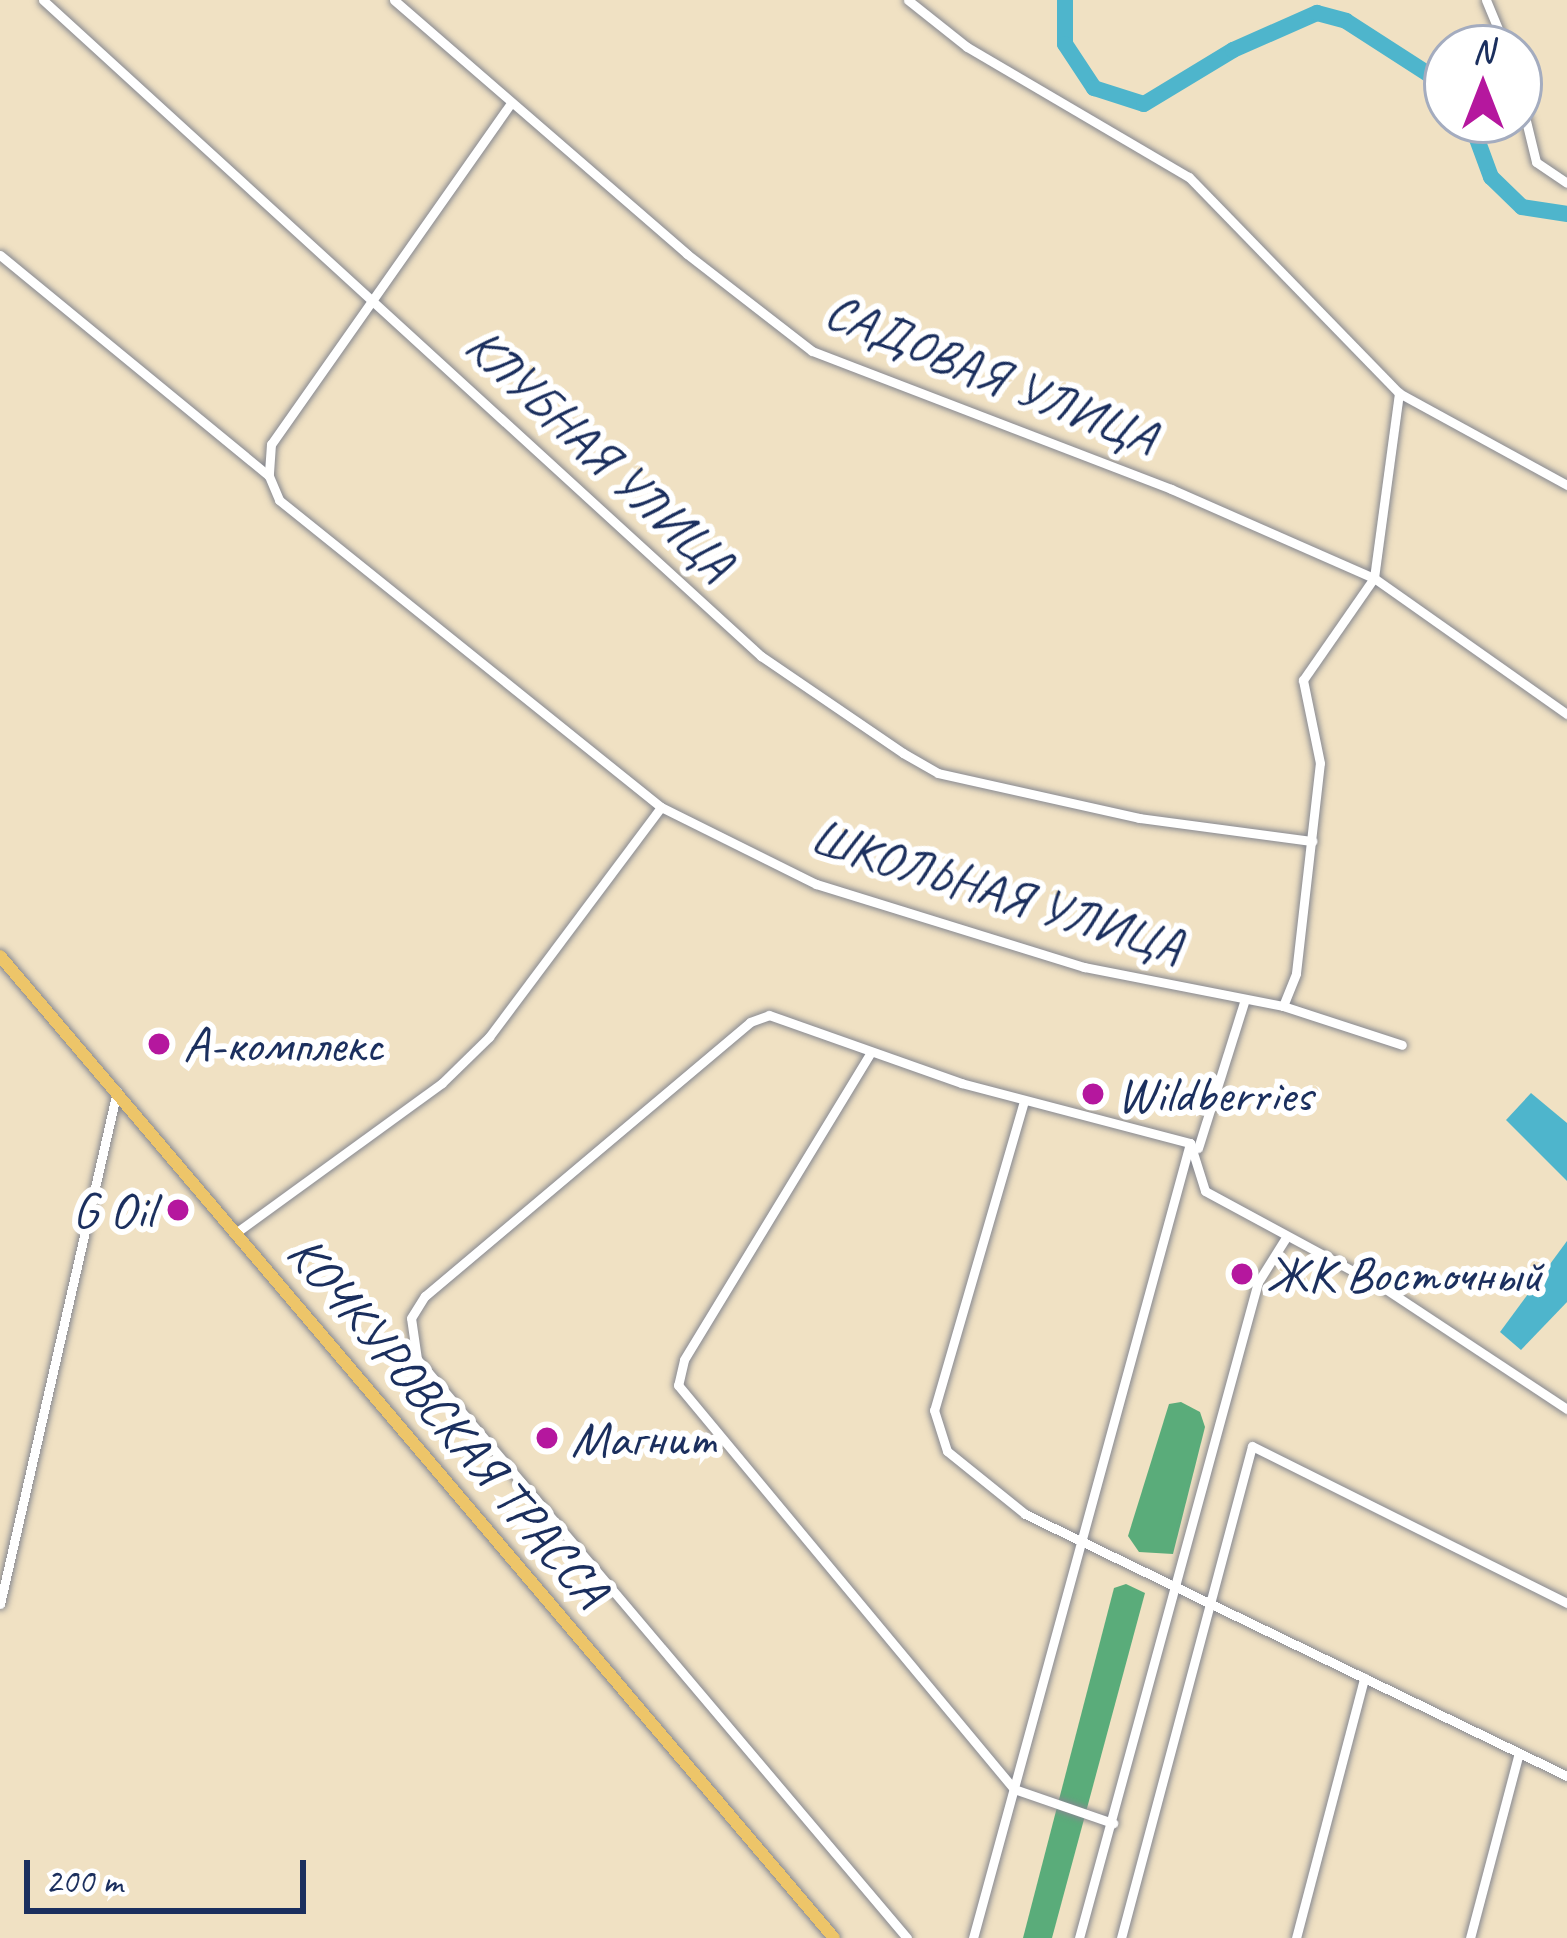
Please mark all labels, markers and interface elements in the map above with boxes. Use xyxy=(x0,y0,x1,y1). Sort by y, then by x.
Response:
north arrow xyxy=(1423,24,1543,144)
text: N xyxy=(1473,30,1493,72)
street label: САДОВАЯ УЛИЦА xyxy=(817,280,1165,468)
street label: КЛУБНАЯ УЛИЦА xyxy=(453,314,747,594)
street label: ШКОЛЬНАЯ УЛИЦА xyxy=(804,805,1190,977)
place label: А-комплекс xyxy=(183,1013,383,1075)
marker: А-комплекс xyxy=(146,1031,172,1057)
place label: Wildberries xyxy=(1117,1063,1312,1125)
marker: Wildberries xyxy=(1080,1081,1106,1107)
place label: G Oil xyxy=(72,1179,154,1241)
marker: G Oil xyxy=(165,1197,191,1223)
street label: КОЧКУРОВСКАЯ ТРАССА xyxy=(275,1223,621,1619)
place label: ЖК Восточный xyxy=(1266,1243,1544,1305)
marker: ЖК Восточный xyxy=(1229,1261,1255,1287)
place label: Магнит xyxy=(571,1407,716,1469)
marker: Магнит xyxy=(534,1425,560,1451)
scale bar xyxy=(30,1836,312,1910)
text: 200 m xyxy=(45,1858,122,1904)

